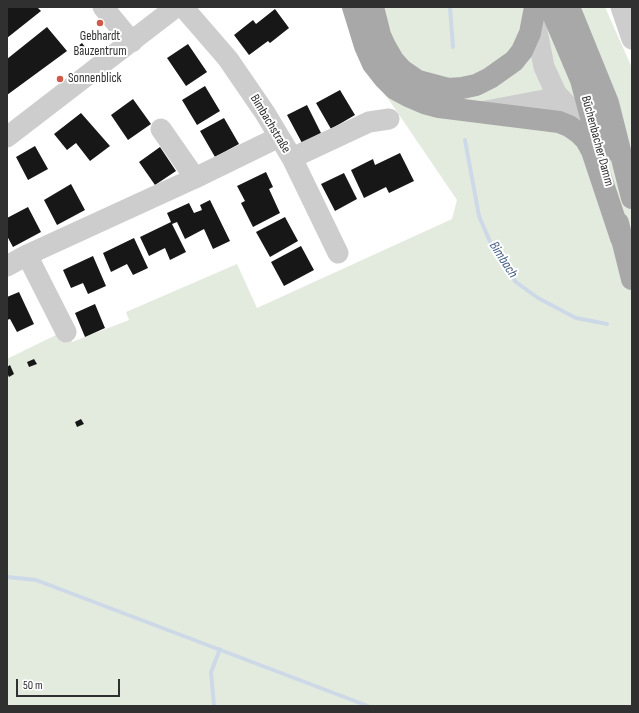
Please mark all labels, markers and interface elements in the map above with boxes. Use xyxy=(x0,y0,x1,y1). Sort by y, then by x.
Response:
marker: Gebhardt Bauzentrum xyxy=(95,18,105,28)
place label: Gebhardt Bauzentrum xyxy=(73,29,127,60)
place label: Sonnenblick xyxy=(68,71,122,87)
marker: Sonnenblick xyxy=(55,74,65,84)
street label: Bimbachstraße xyxy=(246,92,294,156)
street label: Büchenbacher Damm xyxy=(577,94,617,188)
water label: Bimbach xyxy=(485,239,521,281)
scale bar xyxy=(18,671,122,697)
text: 50 m xyxy=(23,678,43,693)

